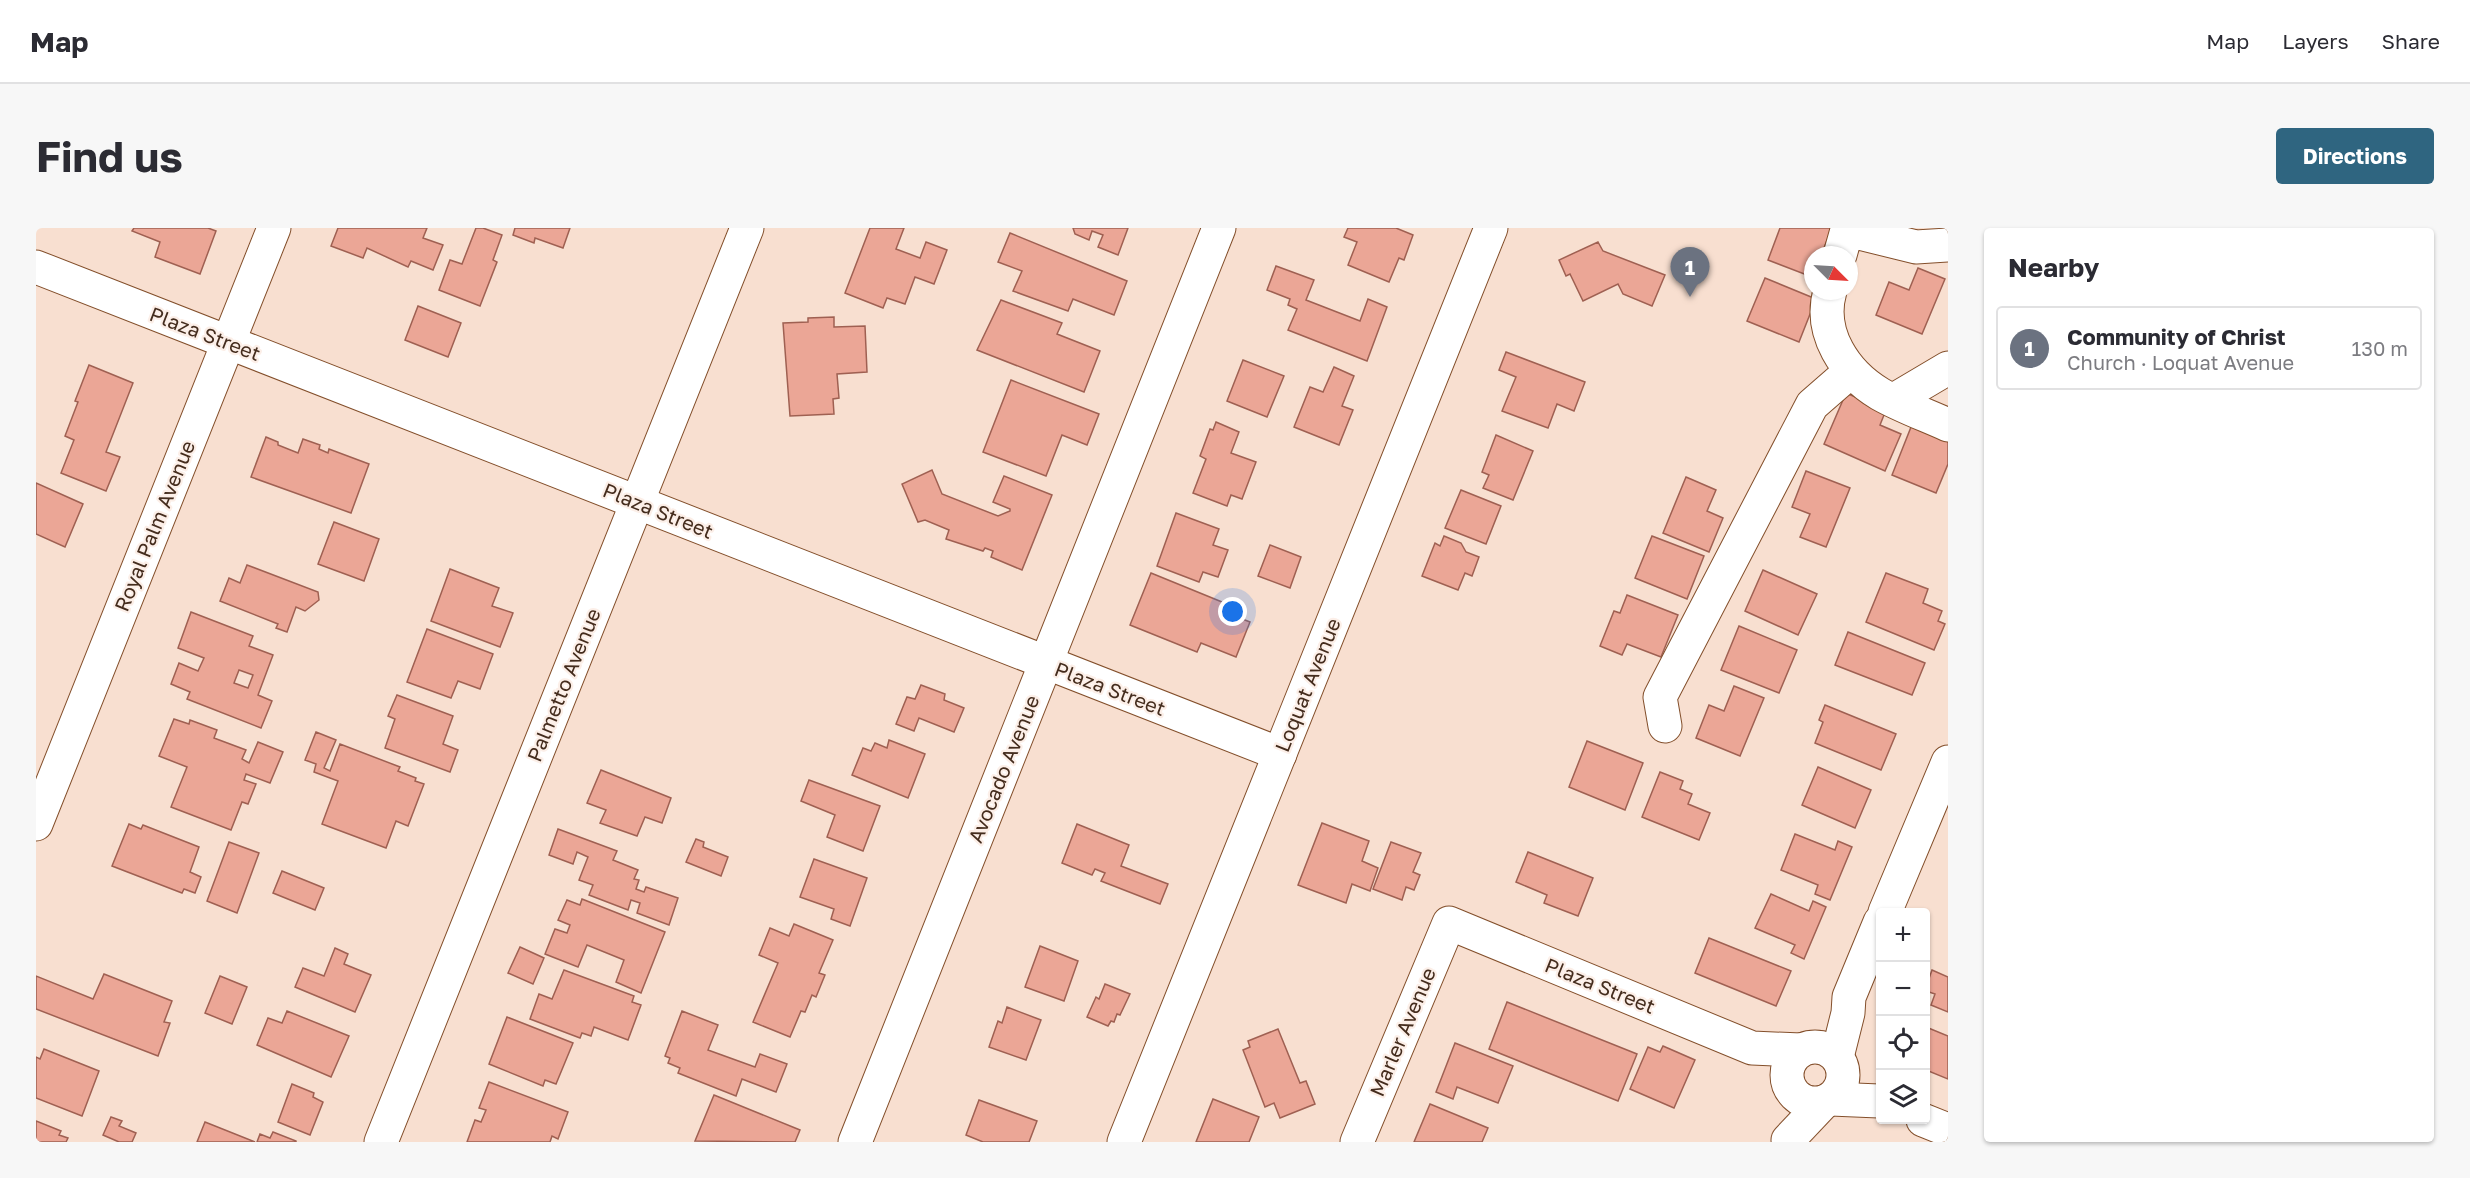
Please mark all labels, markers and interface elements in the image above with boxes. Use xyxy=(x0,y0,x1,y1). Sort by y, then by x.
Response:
text: Map xyxy=(30,25,88,58)
text: Map xyxy=(2206,28,2249,54)
text: Layers xyxy=(2282,28,2349,54)
text: Share xyxy=(2382,28,2440,54)
button: Directions xyxy=(2276,128,2434,184)
text: Find us xyxy=(36,131,183,181)
north arrow xyxy=(1804,246,1858,300)
pin: 1 xyxy=(1670,248,1710,297)
text: Nearby xyxy=(2008,252,2099,283)
street label: Plaza Street xyxy=(147,301,264,365)
text: Community of Christ xyxy=(2067,323,2286,350)
text: 1 xyxy=(2024,336,2035,360)
text: 130 m xyxy=(2352,336,2408,360)
text: Church · Loquat Avenue xyxy=(2067,350,2294,374)
street label: Royal Palm Avenue xyxy=(109,437,199,615)
street label: Plaza Street xyxy=(600,477,717,543)
your location xyxy=(1218,597,1247,626)
street label: Palmetto Avenue xyxy=(521,604,605,765)
street label: Loquat Avenue xyxy=(1269,614,1345,755)
street label: Plaza Street xyxy=(1052,656,1169,720)
street label: Avocado Avenue xyxy=(963,691,1044,846)
map controls xyxy=(1876,908,1930,1124)
button: + xyxy=(1876,908,1930,962)
street label: Plaza Street xyxy=(1542,952,1659,1018)
button: − xyxy=(1876,962,1930,1016)
street label: Marler Avenue xyxy=(1364,964,1440,1100)
button: locate xyxy=(1876,1016,1930,1070)
button: layers xyxy=(1876,1070,1930,1124)

